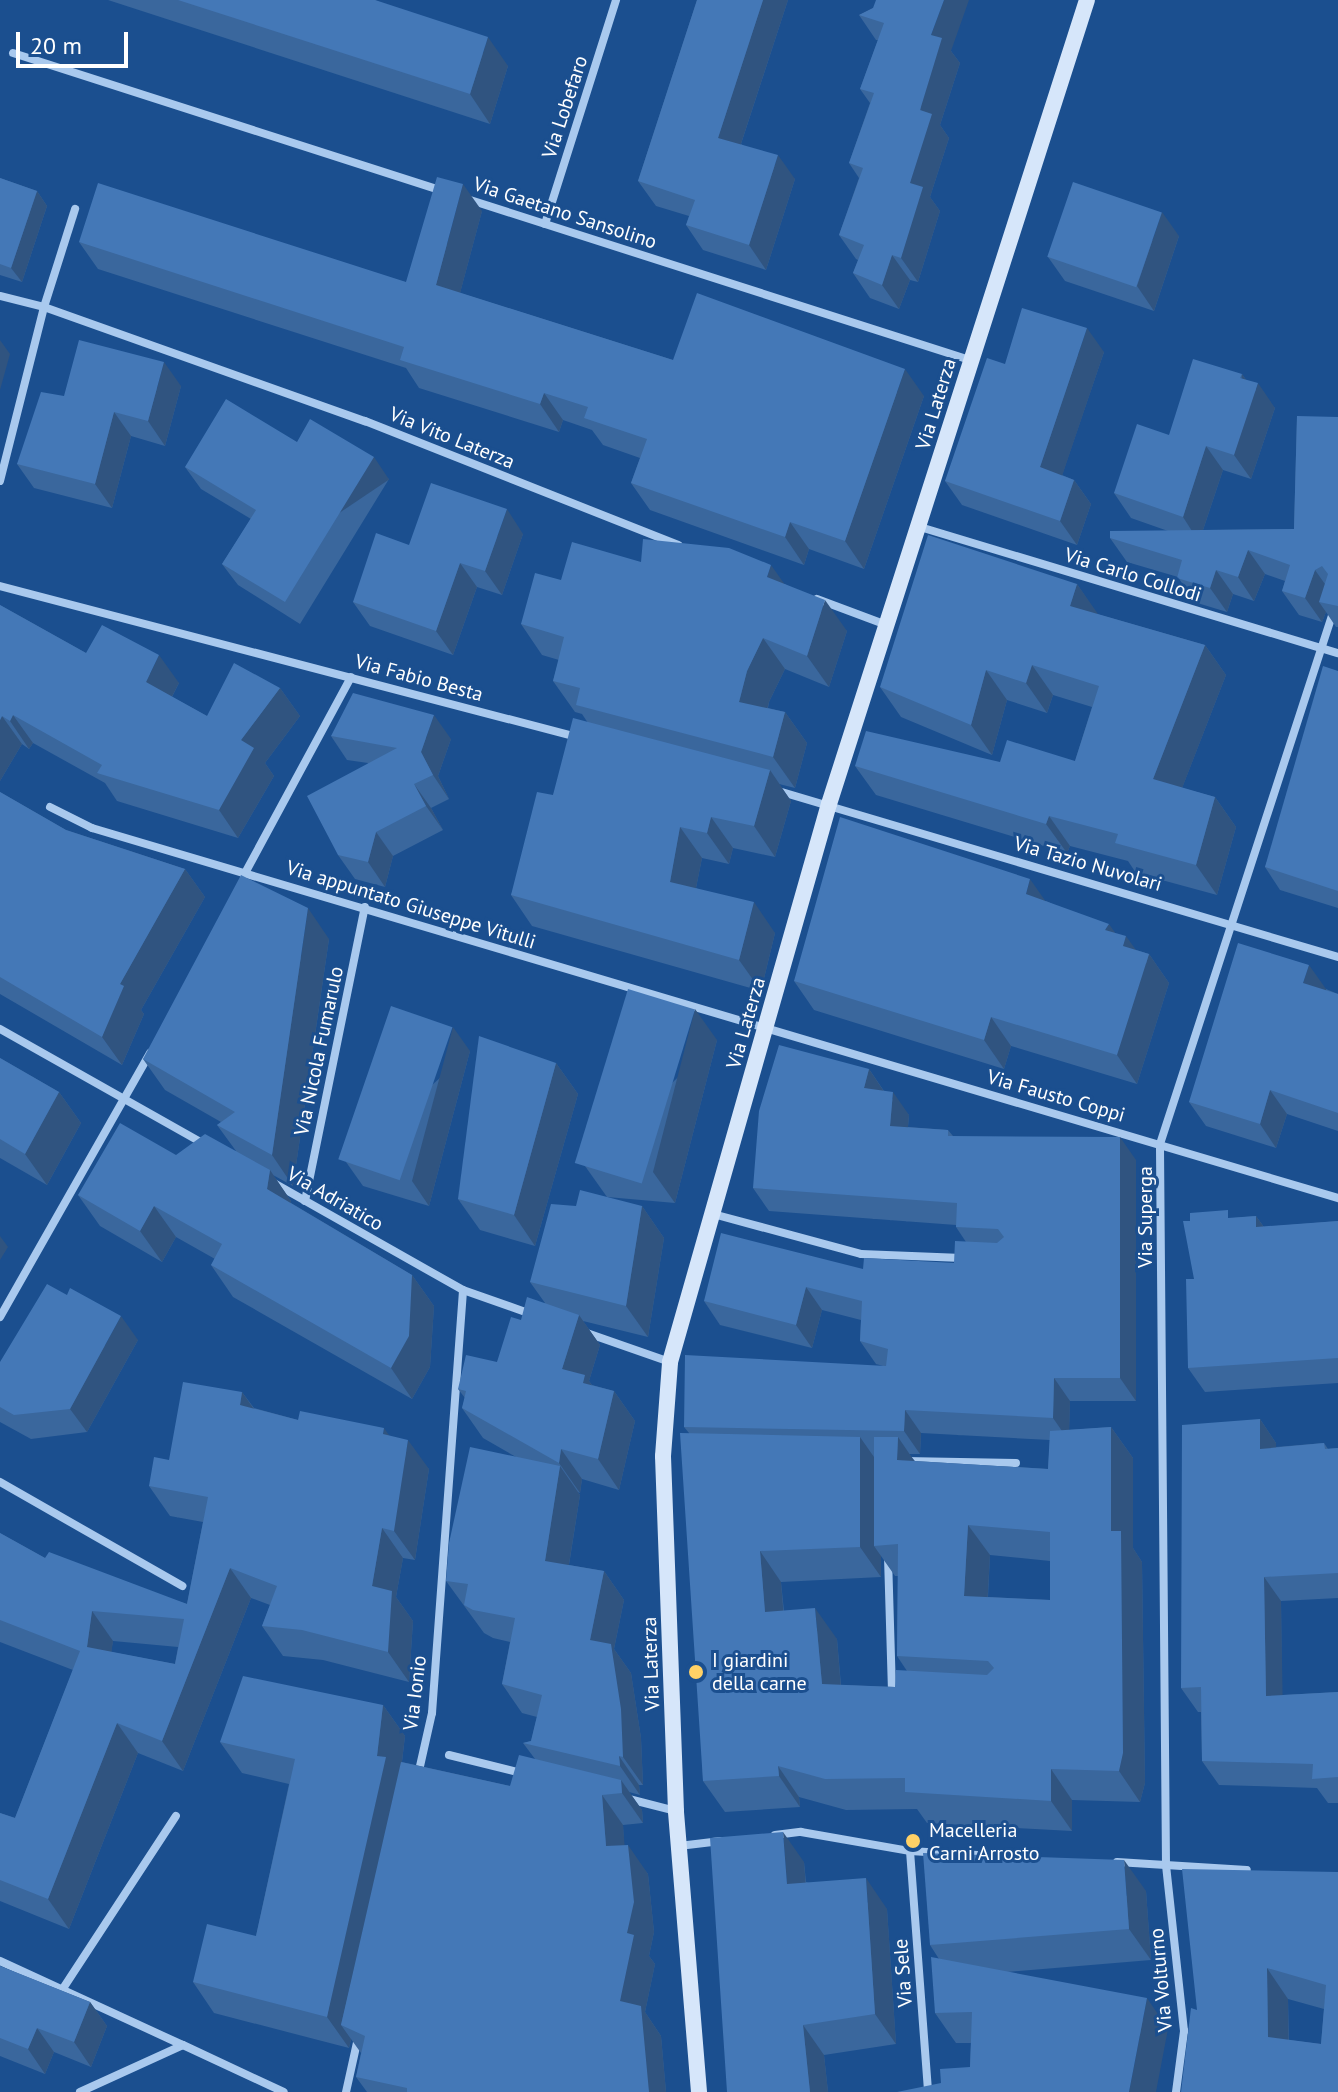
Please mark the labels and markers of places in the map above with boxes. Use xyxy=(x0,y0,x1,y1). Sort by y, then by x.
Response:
place label: I giardini della carne xyxy=(712,1648,807,1695)
marker: I giardini della carne xyxy=(687,1663,705,1681)
place label: Macelleria Carni Arrosto xyxy=(929,1818,1040,1865)
marker: Macelleria Carni Arrosto xyxy=(904,1832,922,1850)

